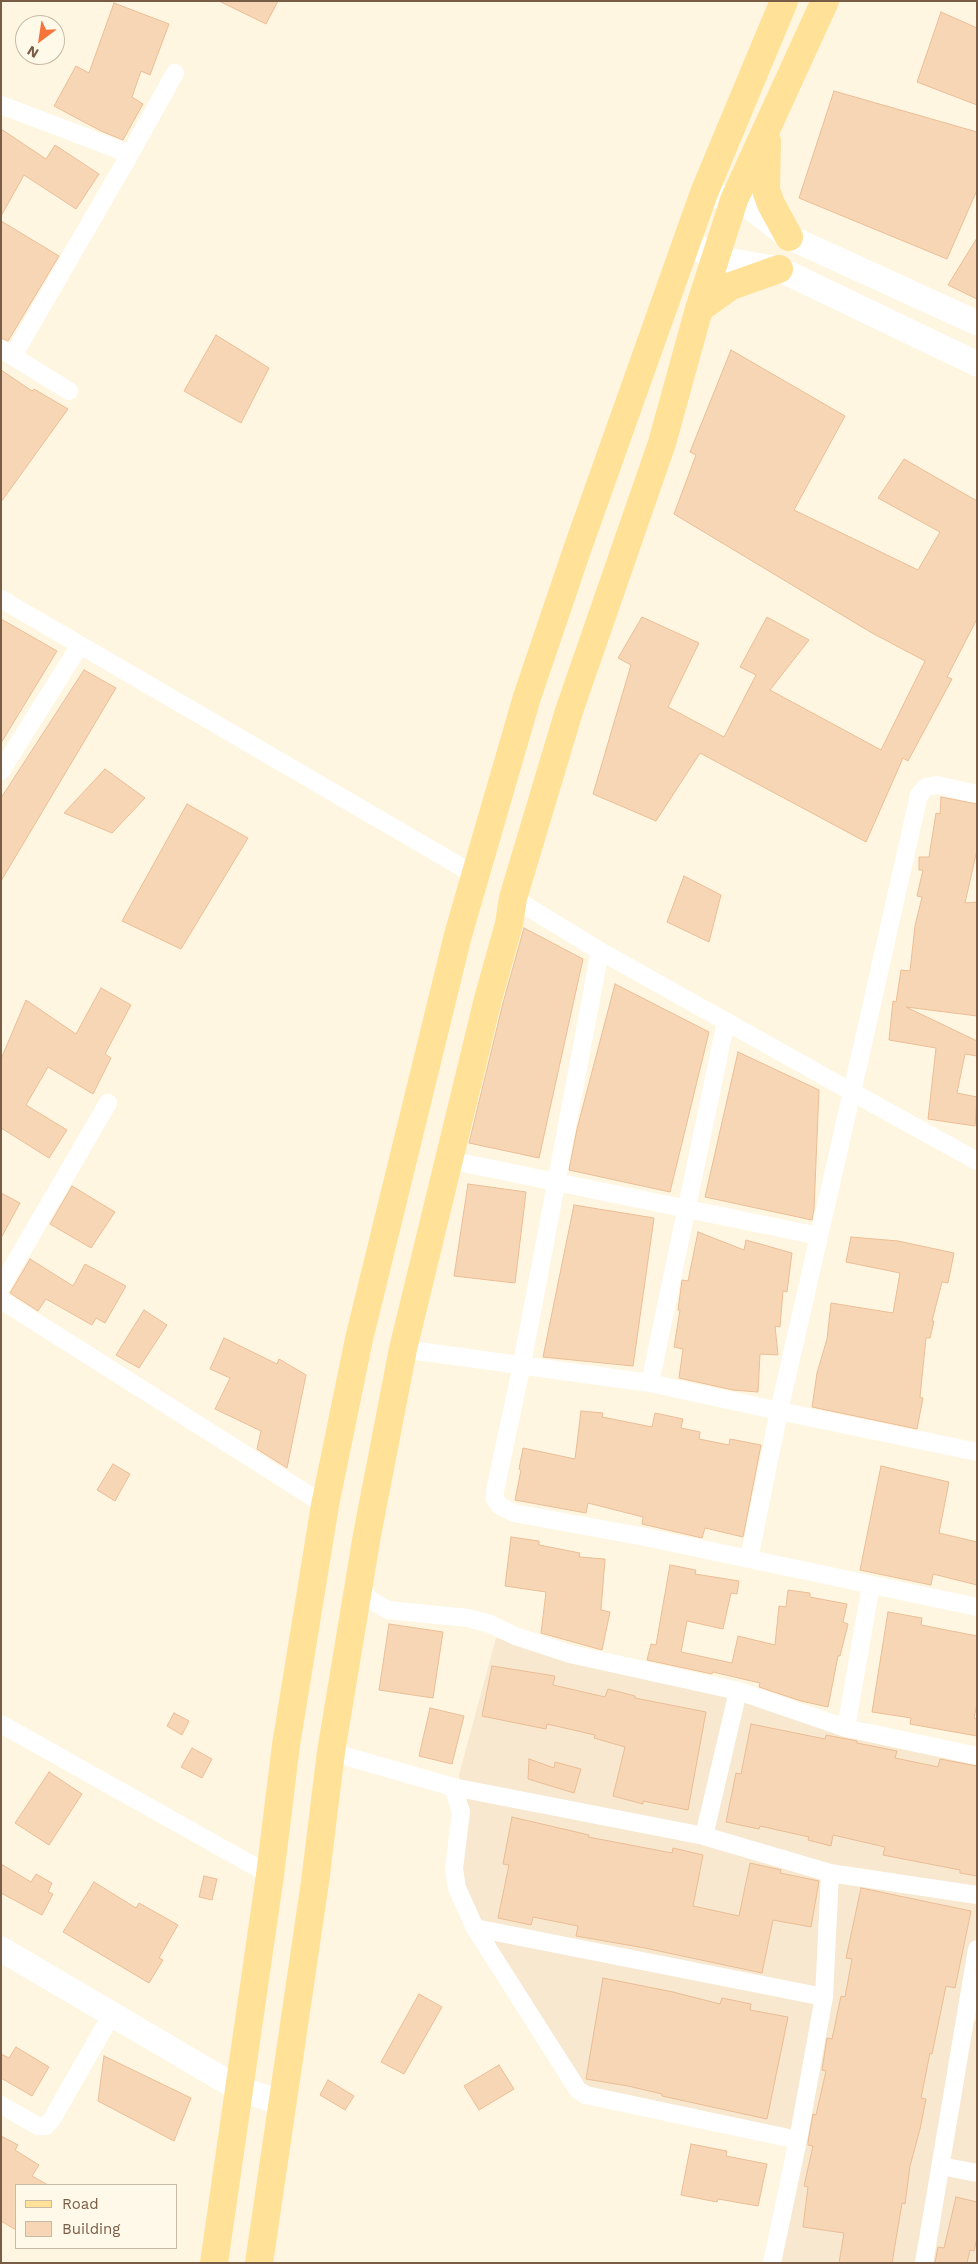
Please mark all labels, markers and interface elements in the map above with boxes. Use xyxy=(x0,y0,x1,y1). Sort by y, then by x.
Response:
north arrow xyxy=(15,15,65,65)
text: N xyxy=(24,42,41,62)
legend xyxy=(15,2184,178,2249)
text: Road xyxy=(62,2195,99,2213)
text: Building xyxy=(62,2220,120,2238)

